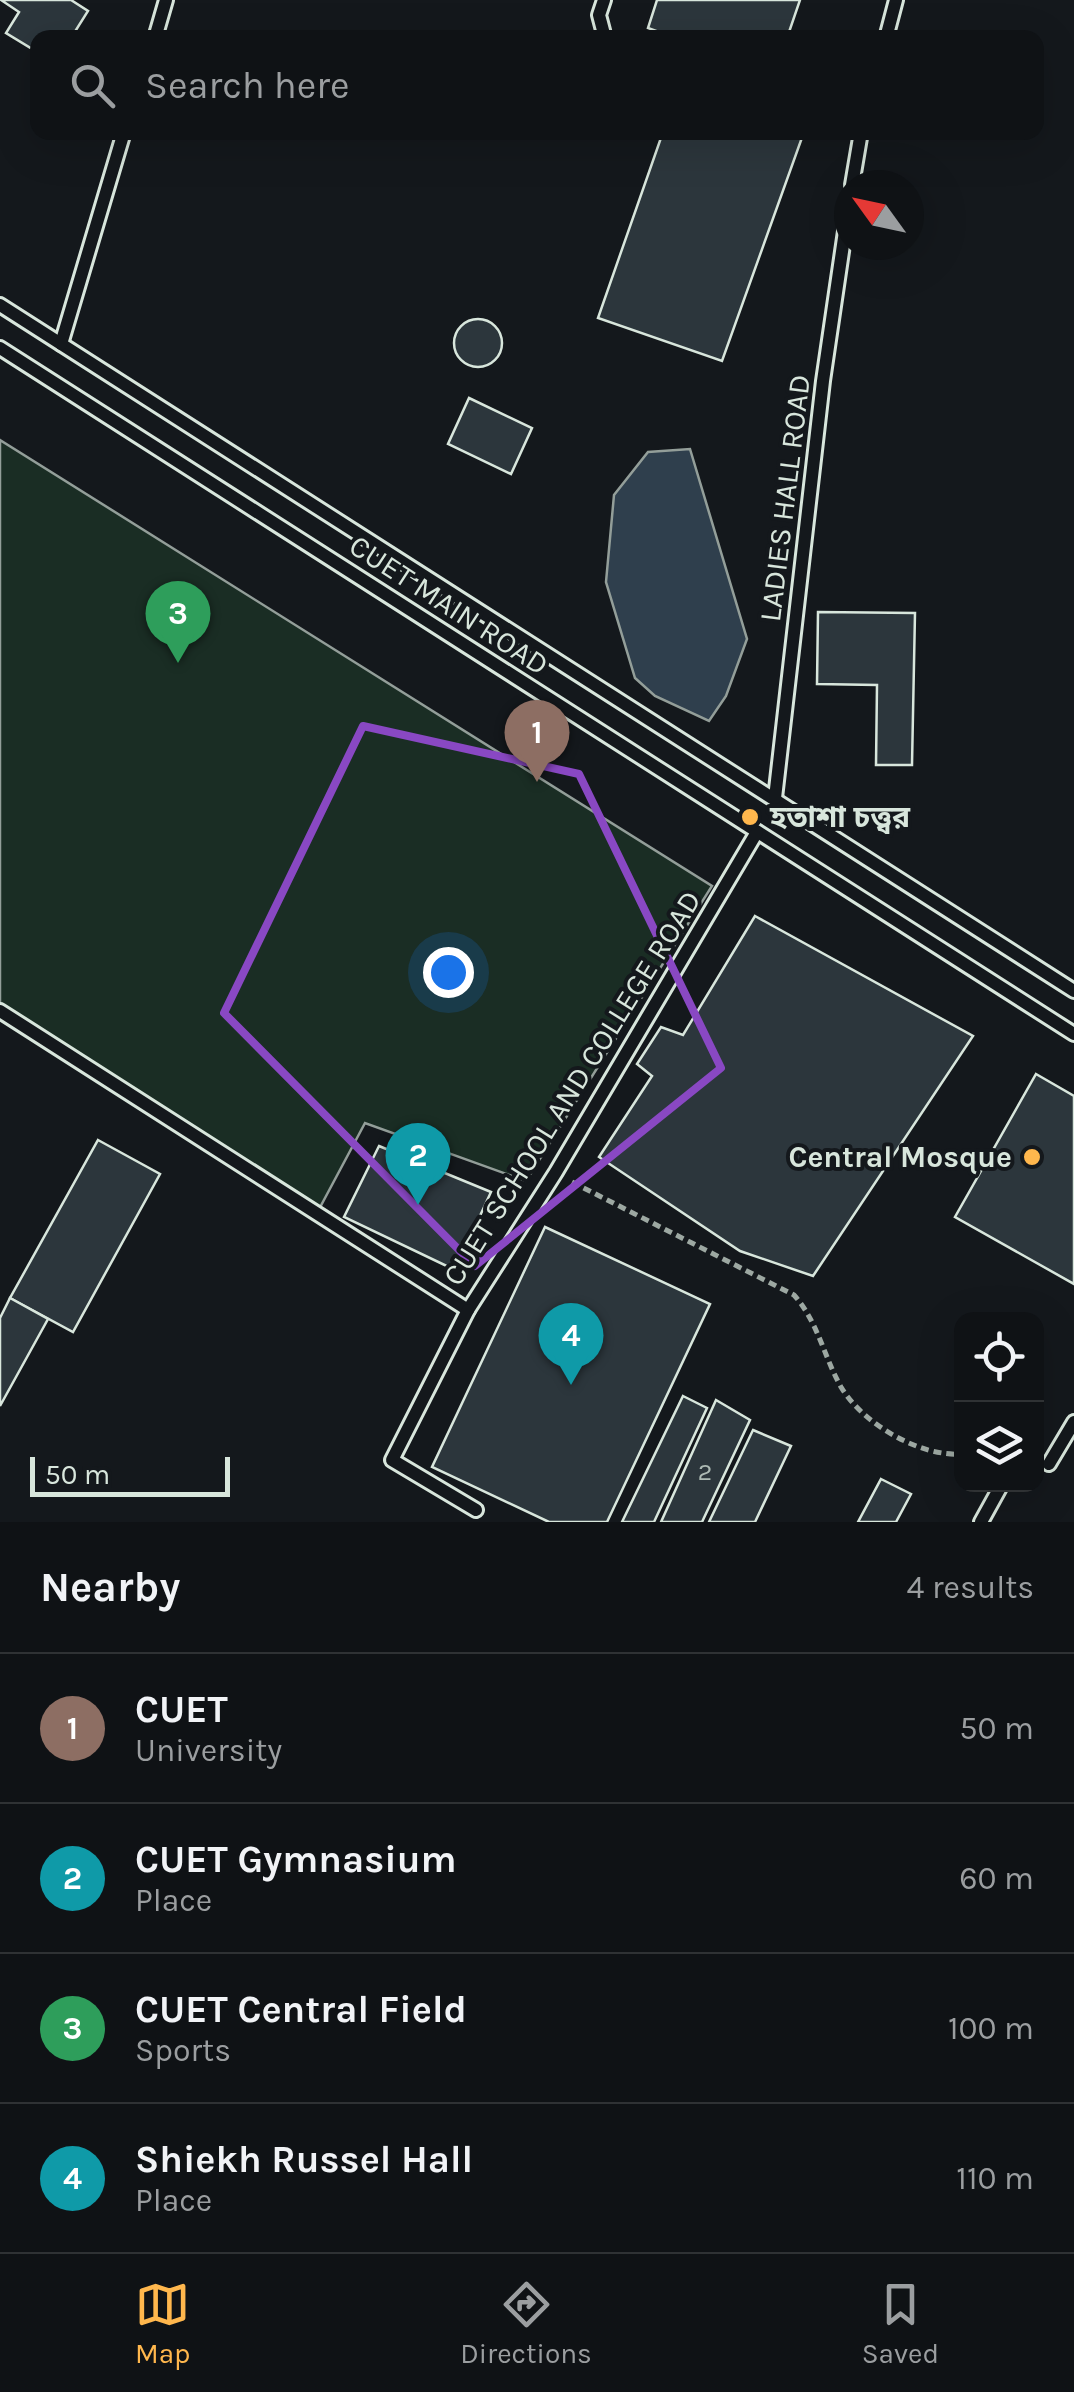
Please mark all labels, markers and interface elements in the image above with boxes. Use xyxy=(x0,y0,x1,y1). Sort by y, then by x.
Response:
search box xyxy=(30,30,1044,140)
icon: search xyxy=(65,58,120,113)
text: Search here xyxy=(145,63,349,108)
north arrow xyxy=(834,170,924,260)
street label: LADIES HALL ROAD xyxy=(752,372,818,624)
street label: CUET MAIN ROAD xyxy=(343,527,555,683)
pin: 3 xyxy=(146,580,210,663)
pin: 1 xyxy=(504,700,570,782)
place label: হতাশা চত্ত্বর xyxy=(769,799,911,835)
marker: হতাশা চত্ত্বর xyxy=(739,806,761,828)
street label: CUET SCHOOL AND COLLEGE ROAD xyxy=(435,884,709,1292)
your location xyxy=(423,947,474,998)
pin: 2 xyxy=(386,1122,450,1205)
place label: Central Mosque xyxy=(788,1139,1012,1175)
marker: Central Mosque xyxy=(1021,1146,1043,1168)
pin: 4 xyxy=(538,1302,604,1385)
map controls xyxy=(954,1312,1044,1492)
button: locate xyxy=(954,1312,1044,1402)
button: layers xyxy=(954,1402,1044,1492)
scale bar xyxy=(30,1452,230,1496)
house number: 2 xyxy=(698,1457,712,1486)
text: 50 m xyxy=(45,1458,110,1491)
text: Nearby xyxy=(40,1562,180,1612)
text: 4 results xyxy=(907,1569,1034,1606)
text: CUET xyxy=(135,1687,228,1732)
text: 1 xyxy=(67,1710,78,1747)
text: 50 m xyxy=(959,1710,1034,1747)
text: University xyxy=(135,1732,282,1769)
text: CUET Gymnasium xyxy=(135,1837,457,1882)
text: 2 xyxy=(63,1860,82,1897)
text: 60 m xyxy=(959,1860,1034,1897)
text: Place xyxy=(135,1882,212,1919)
text: CUET Central Field xyxy=(135,1987,467,2032)
text: 3 xyxy=(63,2010,82,2047)
text: 100 m xyxy=(948,2010,1034,2047)
text: Sports xyxy=(135,2032,231,2069)
text: Shiekh Russel Hall xyxy=(135,2137,473,2182)
text: 4 xyxy=(63,2160,82,2197)
text: 110 m xyxy=(956,2160,1034,2197)
text: Place xyxy=(135,2182,212,2219)
tab: Map xyxy=(135,2277,190,2370)
tab: Directions xyxy=(460,2277,592,2370)
tab: Saved xyxy=(862,2277,939,2370)

